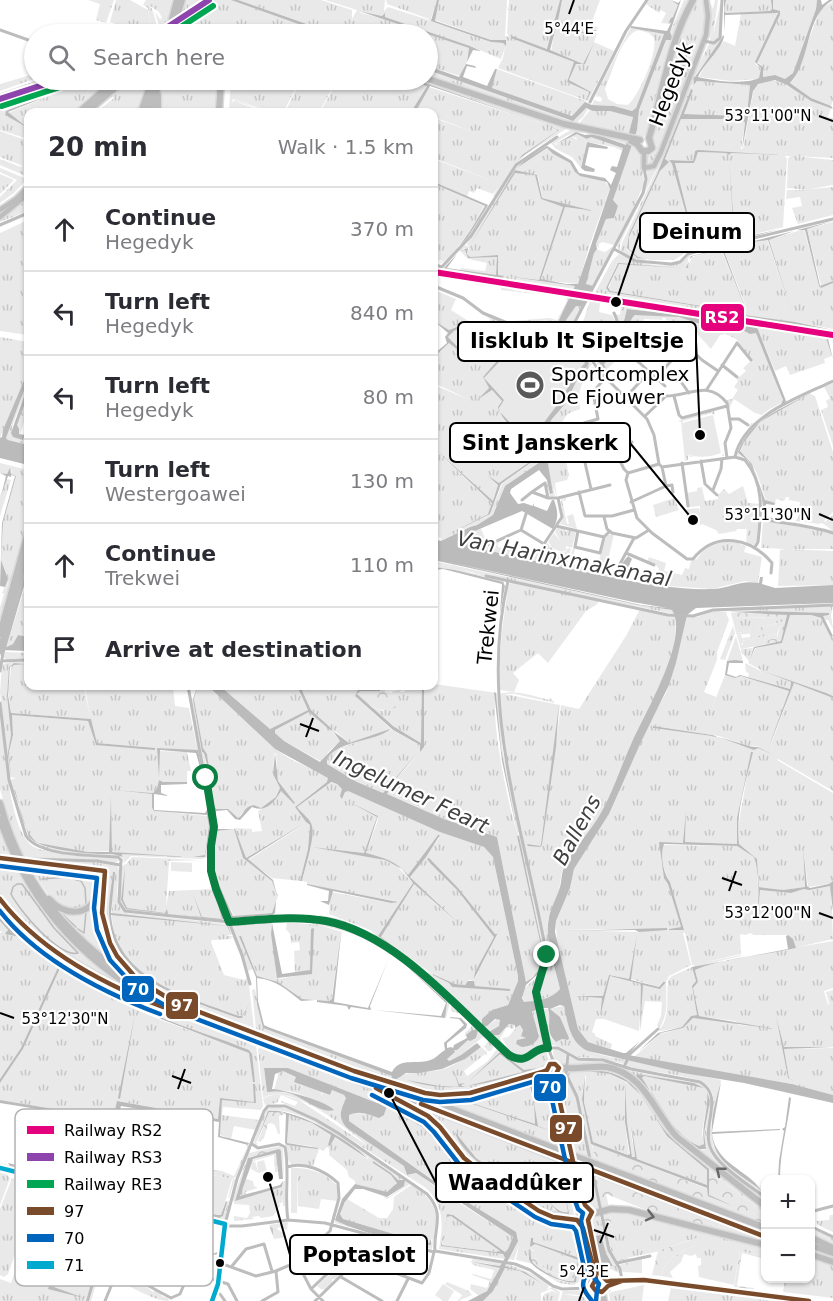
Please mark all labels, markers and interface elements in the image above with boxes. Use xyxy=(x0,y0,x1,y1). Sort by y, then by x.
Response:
text: 5°44'E xyxy=(544,20,594,38)
search box xyxy=(24,24,438,90)
street label: Hegedyk xyxy=(644,38,698,130)
icon: search xyxy=(45,41,78,74)
text: Search here xyxy=(93,45,225,70)
text: 53°11'00"N xyxy=(724,107,812,125)
text: 20 min xyxy=(48,132,148,162)
text: Walk · 1.5 km xyxy=(278,135,414,159)
text: Continue xyxy=(105,205,216,230)
icon: ahead xyxy=(48,213,81,246)
callout: Deinum xyxy=(640,213,754,252)
text: 370 m xyxy=(350,217,414,241)
text: Deinum xyxy=(652,220,742,244)
text: Hegedyk xyxy=(105,230,193,254)
text: Turn left xyxy=(105,289,210,314)
icon: left xyxy=(48,297,81,330)
text: 840 m xyxy=(350,301,414,325)
line badge: RS2 xyxy=(700,303,745,332)
text: RS2 xyxy=(705,308,739,327)
text: Hegedyk xyxy=(105,314,193,338)
callout: Iisklub It Sipeltsje xyxy=(458,322,696,361)
text: Iisklub It Sipeltsje xyxy=(470,329,684,353)
place label: Sportcomplex De Fjouwer xyxy=(551,362,690,409)
sports icon: Sportcomplex De Fjouwer xyxy=(514,369,546,401)
text: Turn left xyxy=(105,373,210,398)
icon: left xyxy=(48,381,81,414)
text: 80 m xyxy=(363,385,414,409)
text: Hegedyk xyxy=(105,398,193,422)
callout: Sint Janskerk xyxy=(450,423,630,462)
text: Sint Janskerk xyxy=(462,431,619,455)
text: Turn left xyxy=(105,457,210,482)
icon: left xyxy=(48,465,81,498)
text: 130 m xyxy=(350,469,414,493)
text: Westergoawei xyxy=(105,482,246,506)
text: 53°11'30"N xyxy=(724,506,812,524)
water label: Van Harinxmakanaal xyxy=(455,526,673,592)
text: Continue xyxy=(105,541,216,566)
icon: ahead xyxy=(48,549,81,582)
text: 110 m xyxy=(350,553,414,577)
text: Trekwei xyxy=(105,566,180,590)
street label: Trekwei xyxy=(472,588,504,667)
icon: arrive xyxy=(48,633,81,666)
text: Arrive at destination xyxy=(105,637,362,662)
water label: Ingelumer Feart xyxy=(330,746,493,839)
route start xyxy=(192,764,218,790)
water label: Ballens xyxy=(548,791,606,869)
text: 53°12'00"N xyxy=(724,904,812,922)
route end xyxy=(533,941,559,967)
line badge: 70 xyxy=(121,975,155,1003)
text: 70 xyxy=(127,980,149,999)
line badge: 97 xyxy=(165,991,199,1020)
text: 97 xyxy=(171,996,193,1015)
text: 53°12'30"N xyxy=(21,1010,109,1028)
line badge: 70 xyxy=(533,1073,567,1102)
text: 70 xyxy=(539,1078,561,1097)
legend xyxy=(15,1109,213,1286)
line badge: 97 xyxy=(549,1114,583,1143)
text: 97 xyxy=(555,1119,577,1138)
text: Railway RS2 xyxy=(64,1121,162,1140)
text: Railway RS3 xyxy=(64,1148,162,1167)
callout: Waaddûker xyxy=(436,1163,593,1202)
one-way arrow xyxy=(715,1168,726,1179)
text: Waaddûker xyxy=(448,1171,583,1195)
text: Railway RE3 xyxy=(64,1175,162,1194)
map controls xyxy=(761,1175,815,1283)
button: + xyxy=(761,1175,815,1229)
text: 97 xyxy=(64,1202,84,1221)
one-way arrow xyxy=(645,1208,655,1221)
text: 70 xyxy=(64,1229,84,1248)
button: − xyxy=(761,1229,815,1283)
callout: Poptaslot xyxy=(290,1235,427,1274)
text: Poptaslot xyxy=(302,1243,416,1267)
text: 71 xyxy=(64,1256,84,1275)
unlabelled marker xyxy=(214,1257,226,1269)
text: 5°43'E xyxy=(559,1263,609,1281)

